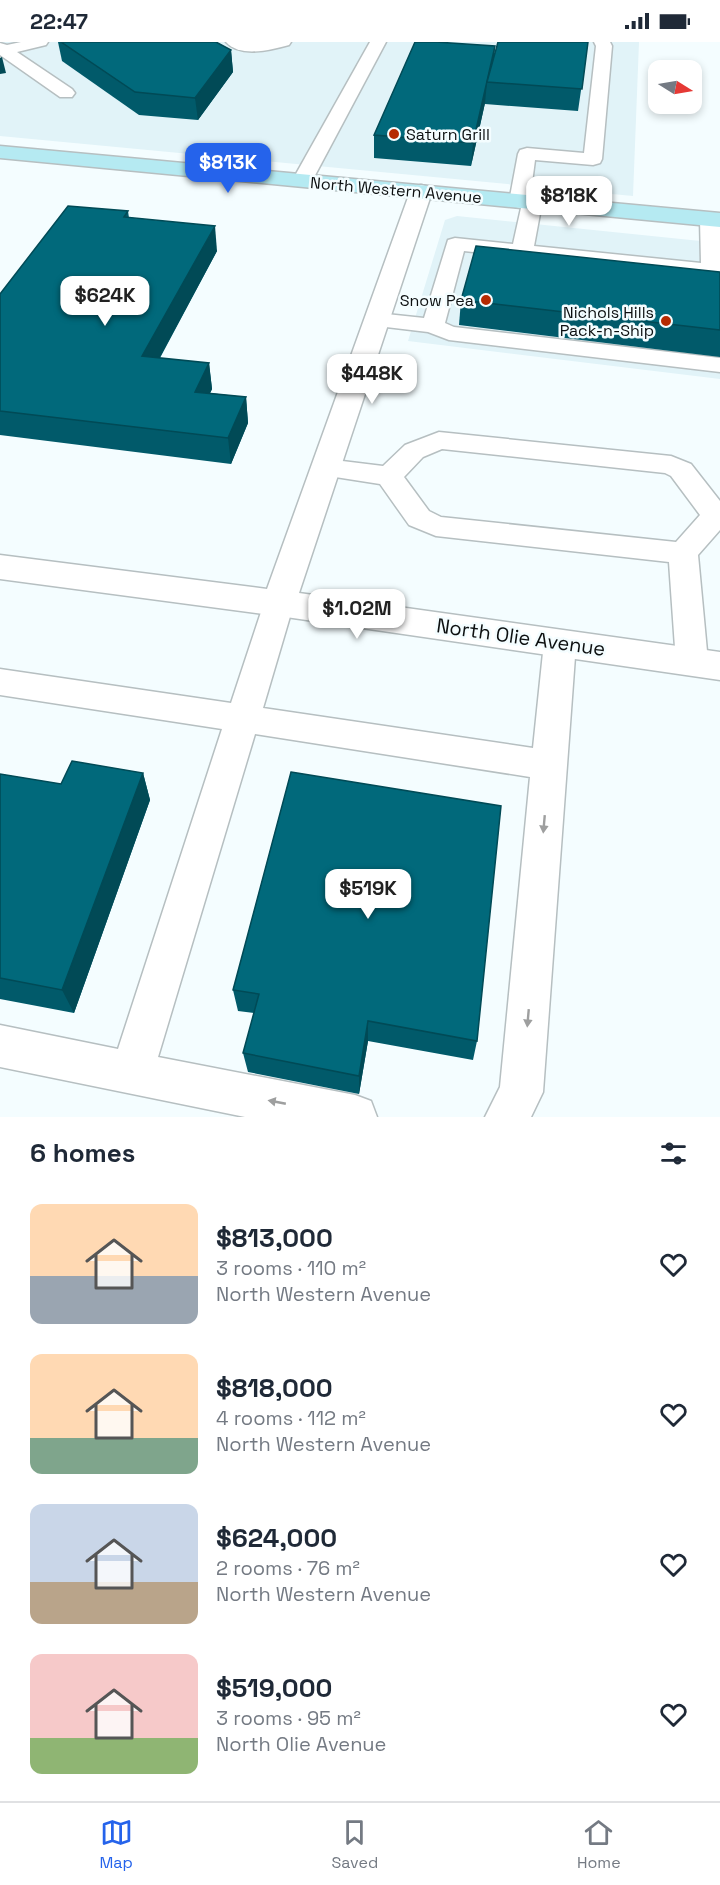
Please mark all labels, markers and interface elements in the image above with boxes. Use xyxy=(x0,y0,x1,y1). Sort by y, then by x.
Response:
text: 22:47 xyxy=(30,7,88,35)
north arrow xyxy=(648,60,702,114)
map controls xyxy=(648,60,702,114)
place label: Saturn Grill xyxy=(406,124,490,145)
marker: Saturn Grill xyxy=(387,127,401,141)
pin: $813K xyxy=(186,143,270,194)
text: $813K xyxy=(199,149,257,175)
street label: North Western Avenue xyxy=(309,172,483,208)
pin: $818K xyxy=(527,176,611,227)
text: $818K xyxy=(540,182,598,208)
pin: $624K xyxy=(63,276,147,327)
text: $624K xyxy=(74,282,136,308)
place label: Snow Pea xyxy=(400,290,474,311)
marker: Snow Pea xyxy=(479,293,493,307)
place label: Nichols Hills Pack-n-Ship xyxy=(560,302,654,341)
marker: Nichols Hills Pack-n-Ship xyxy=(659,314,673,328)
pin: $448K xyxy=(330,354,414,405)
text: $448K xyxy=(341,360,403,386)
pin: $1.02M xyxy=(308,589,406,640)
text: $1.02M xyxy=(322,595,392,621)
street label: North Olie Avenue xyxy=(435,612,607,662)
one-way arrow xyxy=(540,814,549,833)
pin: $519K xyxy=(326,869,410,920)
text: $519K xyxy=(339,875,397,901)
one-way arrow xyxy=(523,1008,533,1027)
one-way arrow xyxy=(267,1097,286,1106)
text: 6 homes xyxy=(30,1136,135,1170)
icon: filters xyxy=(657,1137,690,1170)
text: $813,000 xyxy=(216,1221,333,1255)
icon: home xyxy=(78,1228,150,1300)
icon: heart xyxy=(657,1248,690,1281)
text: 3 rooms · 110 m² xyxy=(216,1255,366,1281)
text: North Western Avenue xyxy=(216,1281,431,1307)
text: $818,000 xyxy=(216,1371,333,1405)
icon: home xyxy=(78,1378,150,1450)
icon: heart xyxy=(657,1398,690,1431)
text: 4 rooms · 112 m² xyxy=(216,1405,366,1431)
text: North Western Avenue xyxy=(216,1431,431,1457)
text: $624,000 xyxy=(216,1521,337,1555)
icon: home xyxy=(78,1528,150,1600)
icon: heart xyxy=(657,1548,690,1581)
text: 2 rooms · 76 m² xyxy=(216,1555,360,1581)
text: North Western Avenue xyxy=(216,1581,431,1607)
text: $519,000 xyxy=(216,1671,332,1705)
icon: home xyxy=(78,1678,150,1750)
icon: heart xyxy=(657,1698,690,1731)
text: 3 rooms · 95 m² xyxy=(216,1705,361,1731)
text: North Olie Avenue xyxy=(216,1731,386,1757)
tab: Map xyxy=(99,1816,133,1873)
tab: Saved xyxy=(332,1816,378,1873)
tab: Home xyxy=(577,1816,621,1873)

